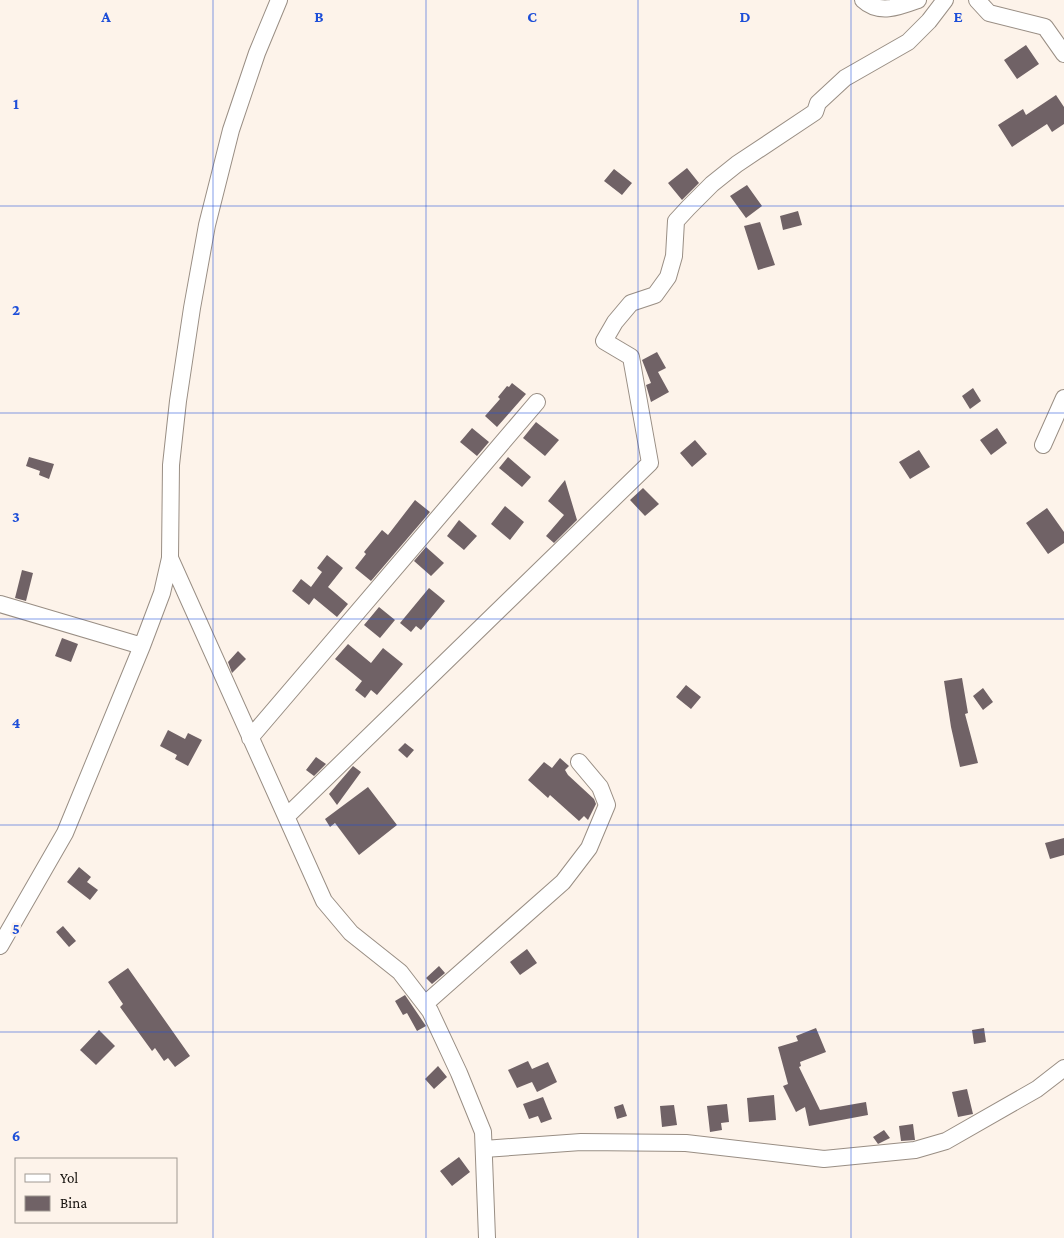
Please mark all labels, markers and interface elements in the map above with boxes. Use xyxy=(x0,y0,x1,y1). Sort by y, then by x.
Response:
text: A xyxy=(100,8,111,25)
text: B xyxy=(314,8,324,25)
text: C xyxy=(527,8,537,25)
text: D xyxy=(739,8,751,25)
text: E xyxy=(953,8,963,25)
text: 1 xyxy=(13,95,19,112)
text: 2 xyxy=(12,301,20,318)
text: 3 xyxy=(12,508,20,525)
text: 4 xyxy=(12,714,21,731)
text: 5 xyxy=(12,920,20,937)
text: 6 xyxy=(12,1127,20,1144)
legend xyxy=(15,1158,178,1223)
text: Yol xyxy=(60,1170,78,1186)
text: Bina xyxy=(60,1195,87,1211)

